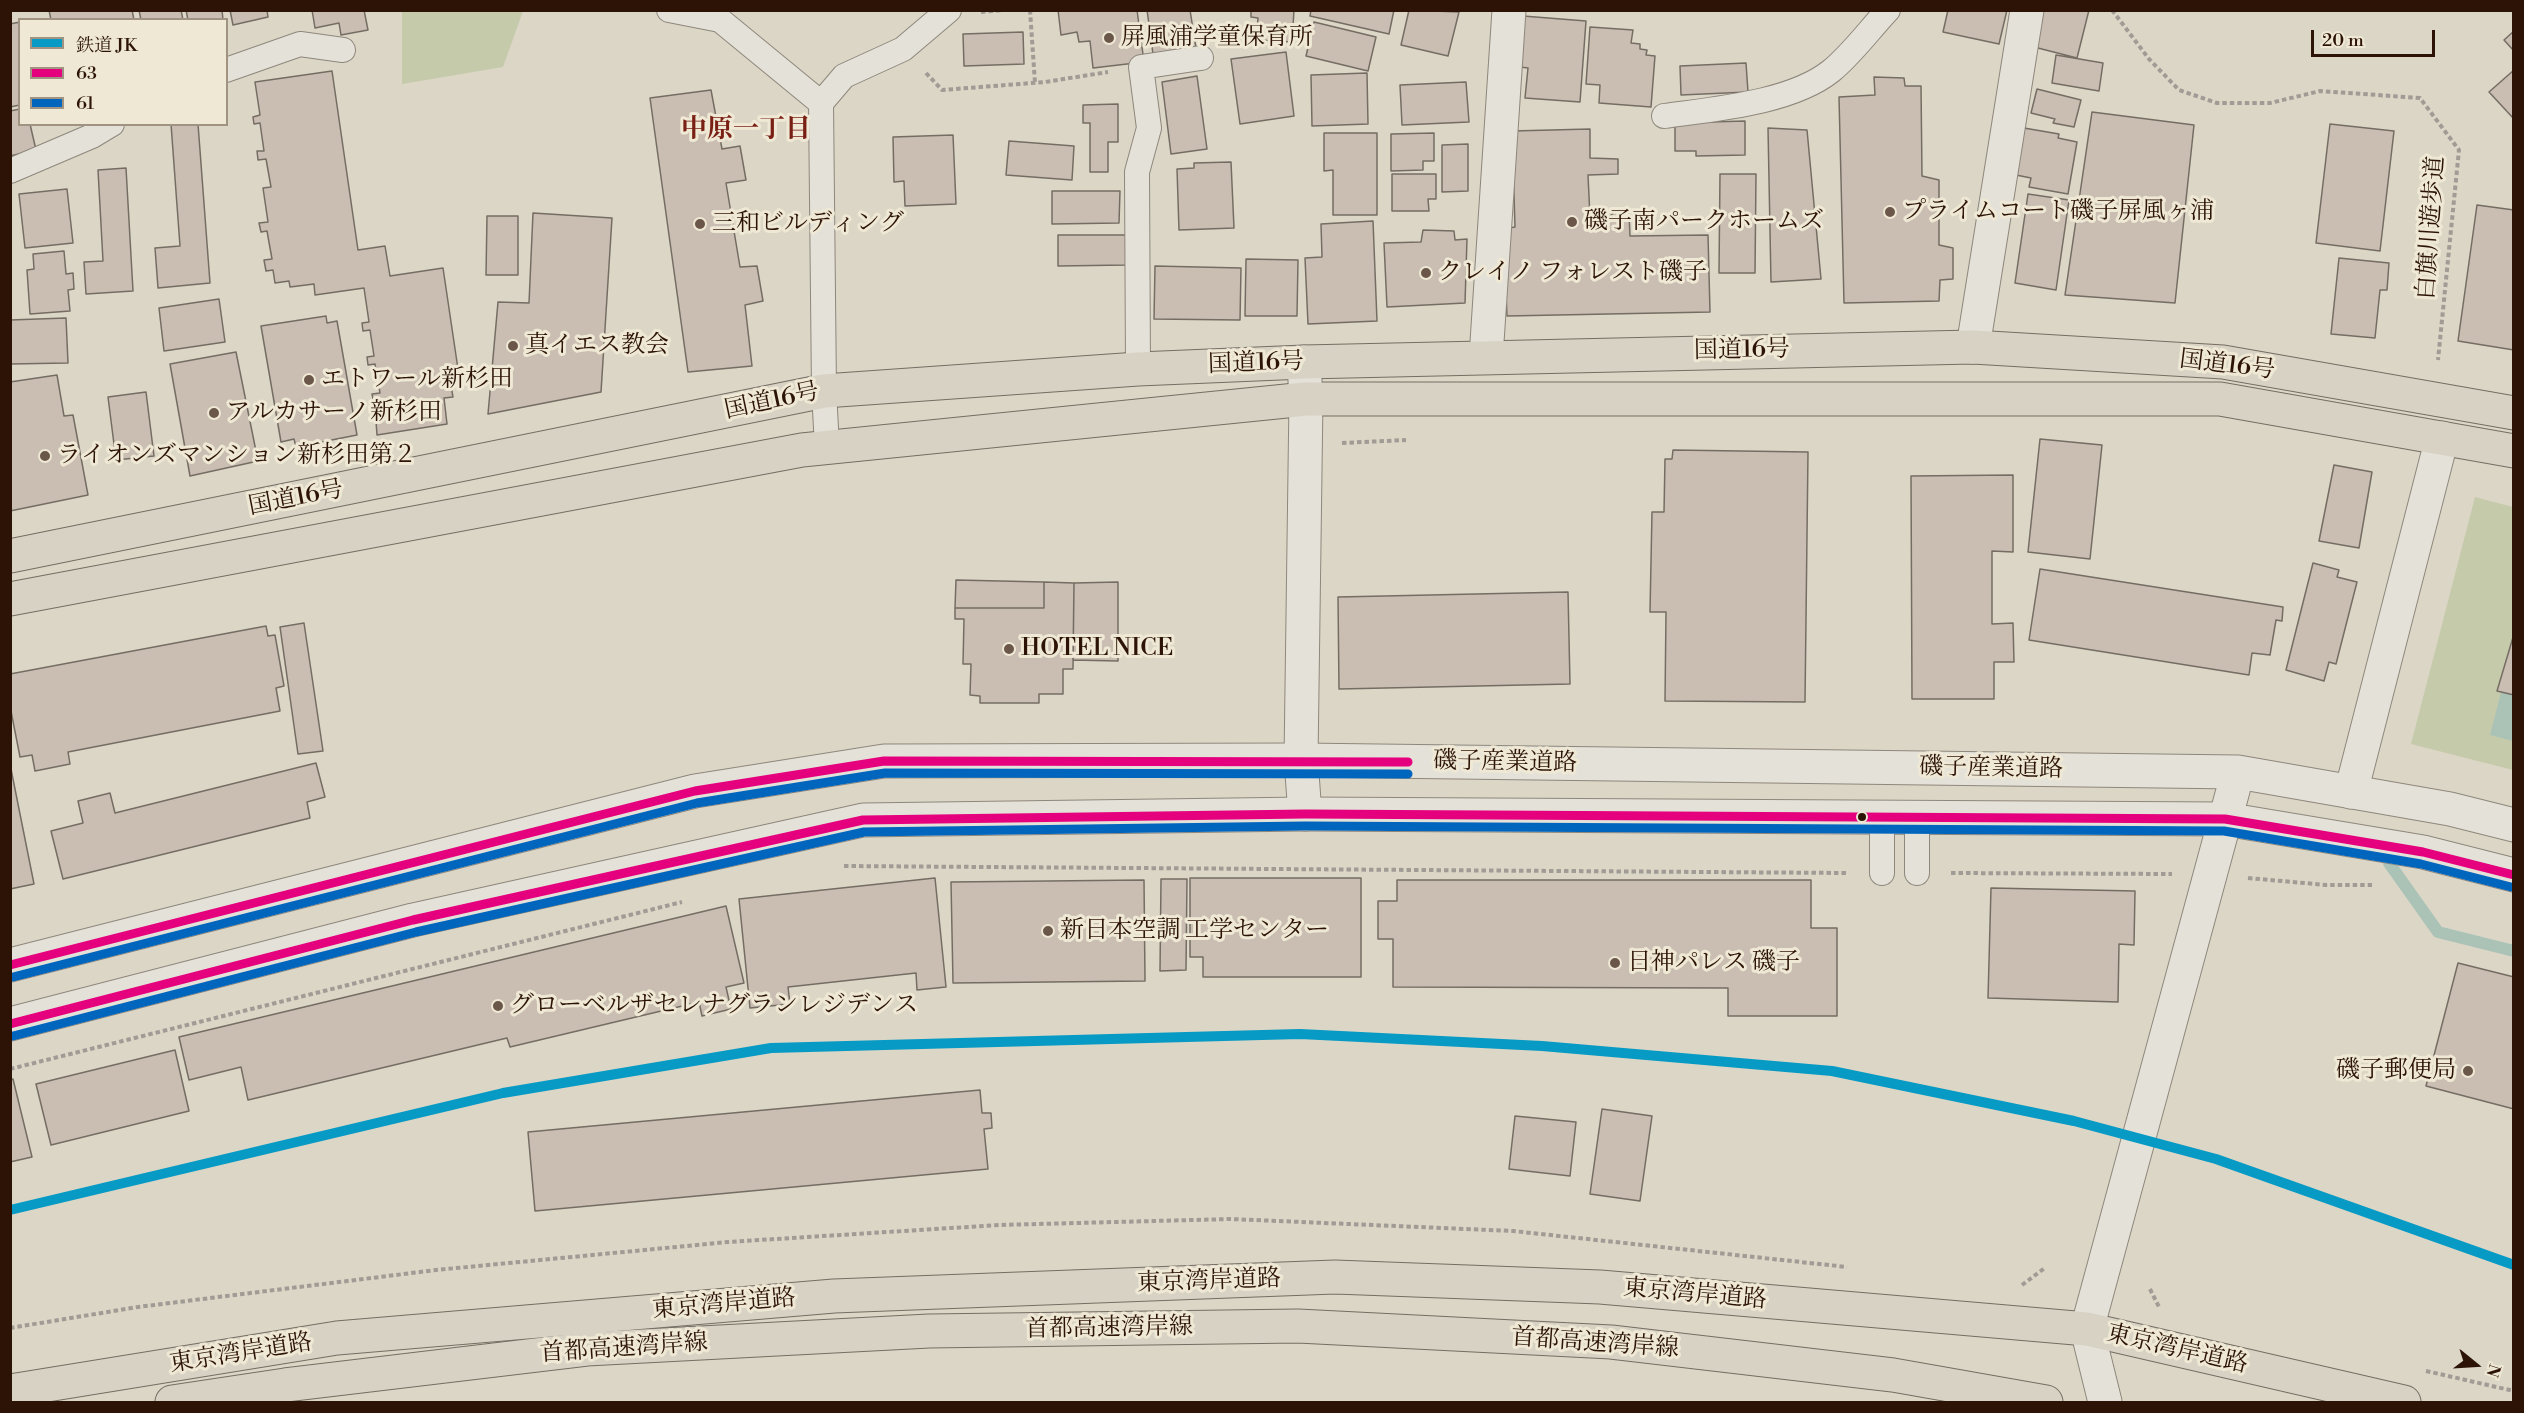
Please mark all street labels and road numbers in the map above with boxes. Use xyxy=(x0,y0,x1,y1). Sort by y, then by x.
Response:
street label: 白旗川遊歩道 xyxy=(2413,155,2451,301)
street label: 国道16号 xyxy=(1694,336,1790,366)
street label: 国道16号 xyxy=(2178,346,2276,386)
street label: 国道16号 xyxy=(1208,348,1304,380)
street label: 国道16号 xyxy=(722,378,822,426)
street label: 国道16号 xyxy=(246,476,346,522)
street label: 磯子産業道路 xyxy=(1433,747,1577,779)
street label: 磯子産業道路 xyxy=(1919,753,2063,785)
street label: 東京湾岸道路 xyxy=(1137,1265,1281,1299)
street label: 東京湾岸道路 xyxy=(1622,1274,1768,1316)
street label: 東京湾岸道路 xyxy=(651,1284,797,1326)
street label: 首都高速湾岸線 xyxy=(1025,1313,1193,1345)
street label: 東京湾岸道路 xyxy=(2104,1320,2250,1380)
street label: 首都高速湾岸線 xyxy=(1510,1324,1680,1364)
street label: 東京湾岸道路 xyxy=(168,1329,314,1379)
street label: 首都高速湾岸線 xyxy=(539,1329,709,1369)

